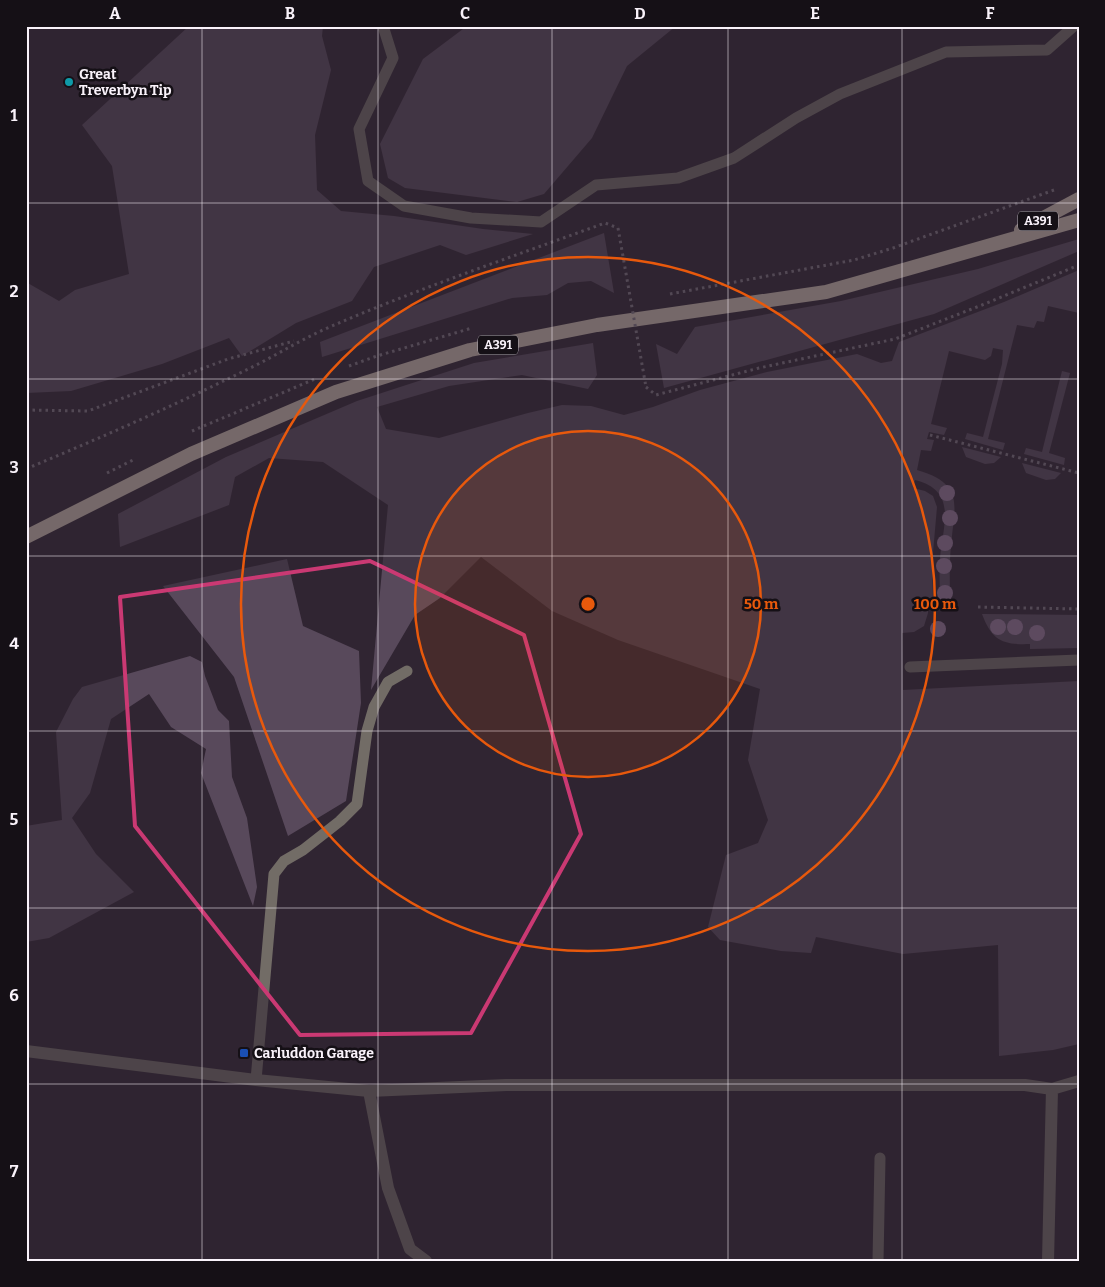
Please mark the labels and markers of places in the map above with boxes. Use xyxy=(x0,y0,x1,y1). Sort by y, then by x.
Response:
place label: Great Treverbyn Tip xyxy=(79,66,172,99)
marker: Great Treverbyn Tip xyxy=(63,76,75,88)
centre of rings xyxy=(579,595,597,613)
place label: Carluddon Garage xyxy=(254,1045,374,1062)
marker: Carluddon Garage xyxy=(238,1047,250,1059)

